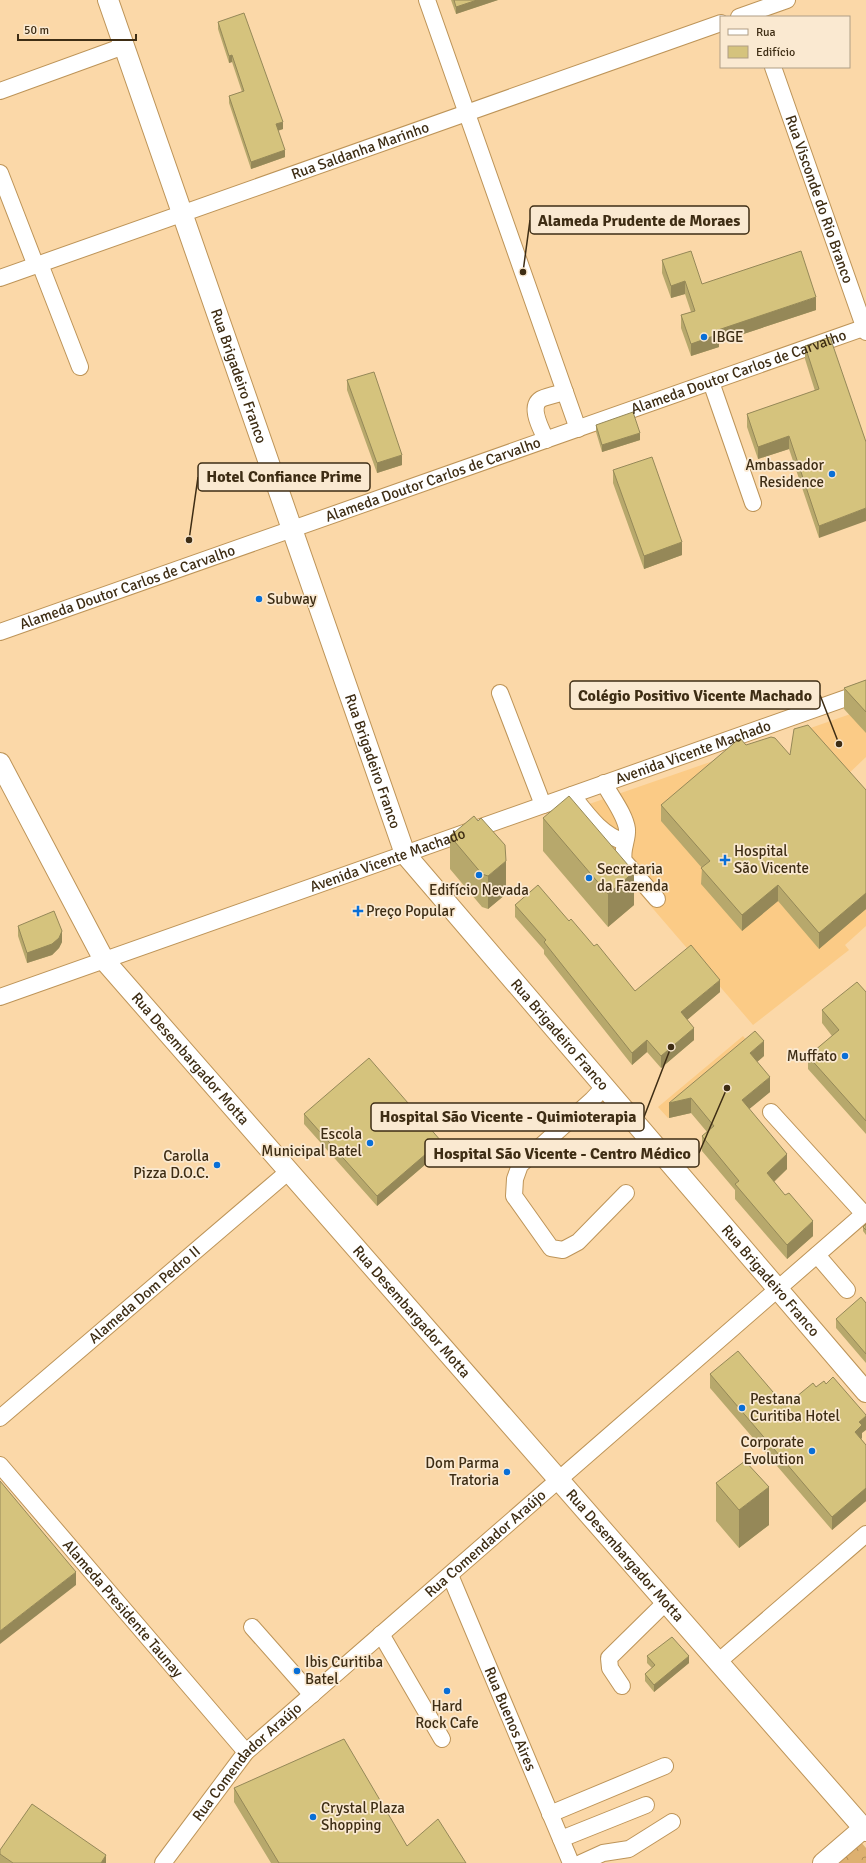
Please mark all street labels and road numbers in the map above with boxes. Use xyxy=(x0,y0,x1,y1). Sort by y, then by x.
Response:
street label: Rua Visconde do Rio Branco xyxy=(782,113,857,286)
street label: Rua Saldanha Marinho xyxy=(289,118,432,183)
street label: Rua Brigadeiro Franco xyxy=(207,306,271,446)
street label: Alameda Doutor Carlos de Carvalho xyxy=(628,326,849,418)
street label: Alameda Doutor Carlos de Carvalho xyxy=(323,433,543,526)
street label: Alameda Doutor Carlos de Carvalho xyxy=(17,541,238,633)
street label: Rua Brigadeiro Franco xyxy=(341,692,405,831)
street label: Avenida Vicente Machado xyxy=(613,716,773,788)
street label: Avenida Vicente Machado xyxy=(307,824,468,896)
street label: Rua Brigadeiro Franco xyxy=(507,975,613,1094)
street label: Rua Desembargador Motta xyxy=(128,989,253,1129)
street label: Rua Brigadeiro Franco xyxy=(718,1221,824,1340)
street label: Alameda Dom Pedro II xyxy=(85,1242,204,1347)
street label: Rua Desembargador Motta xyxy=(349,1242,474,1382)
street label: Rua Comendador Araújo xyxy=(421,1486,550,1601)
street label: Rua Desembargador Motta xyxy=(562,1486,688,1625)
street label: Alameda Presidente Taunay xyxy=(59,1536,187,1681)
street label: Rua Buenos Aires xyxy=(481,1664,540,1774)
street label: Rua Comendador Araújo xyxy=(189,1699,305,1825)

